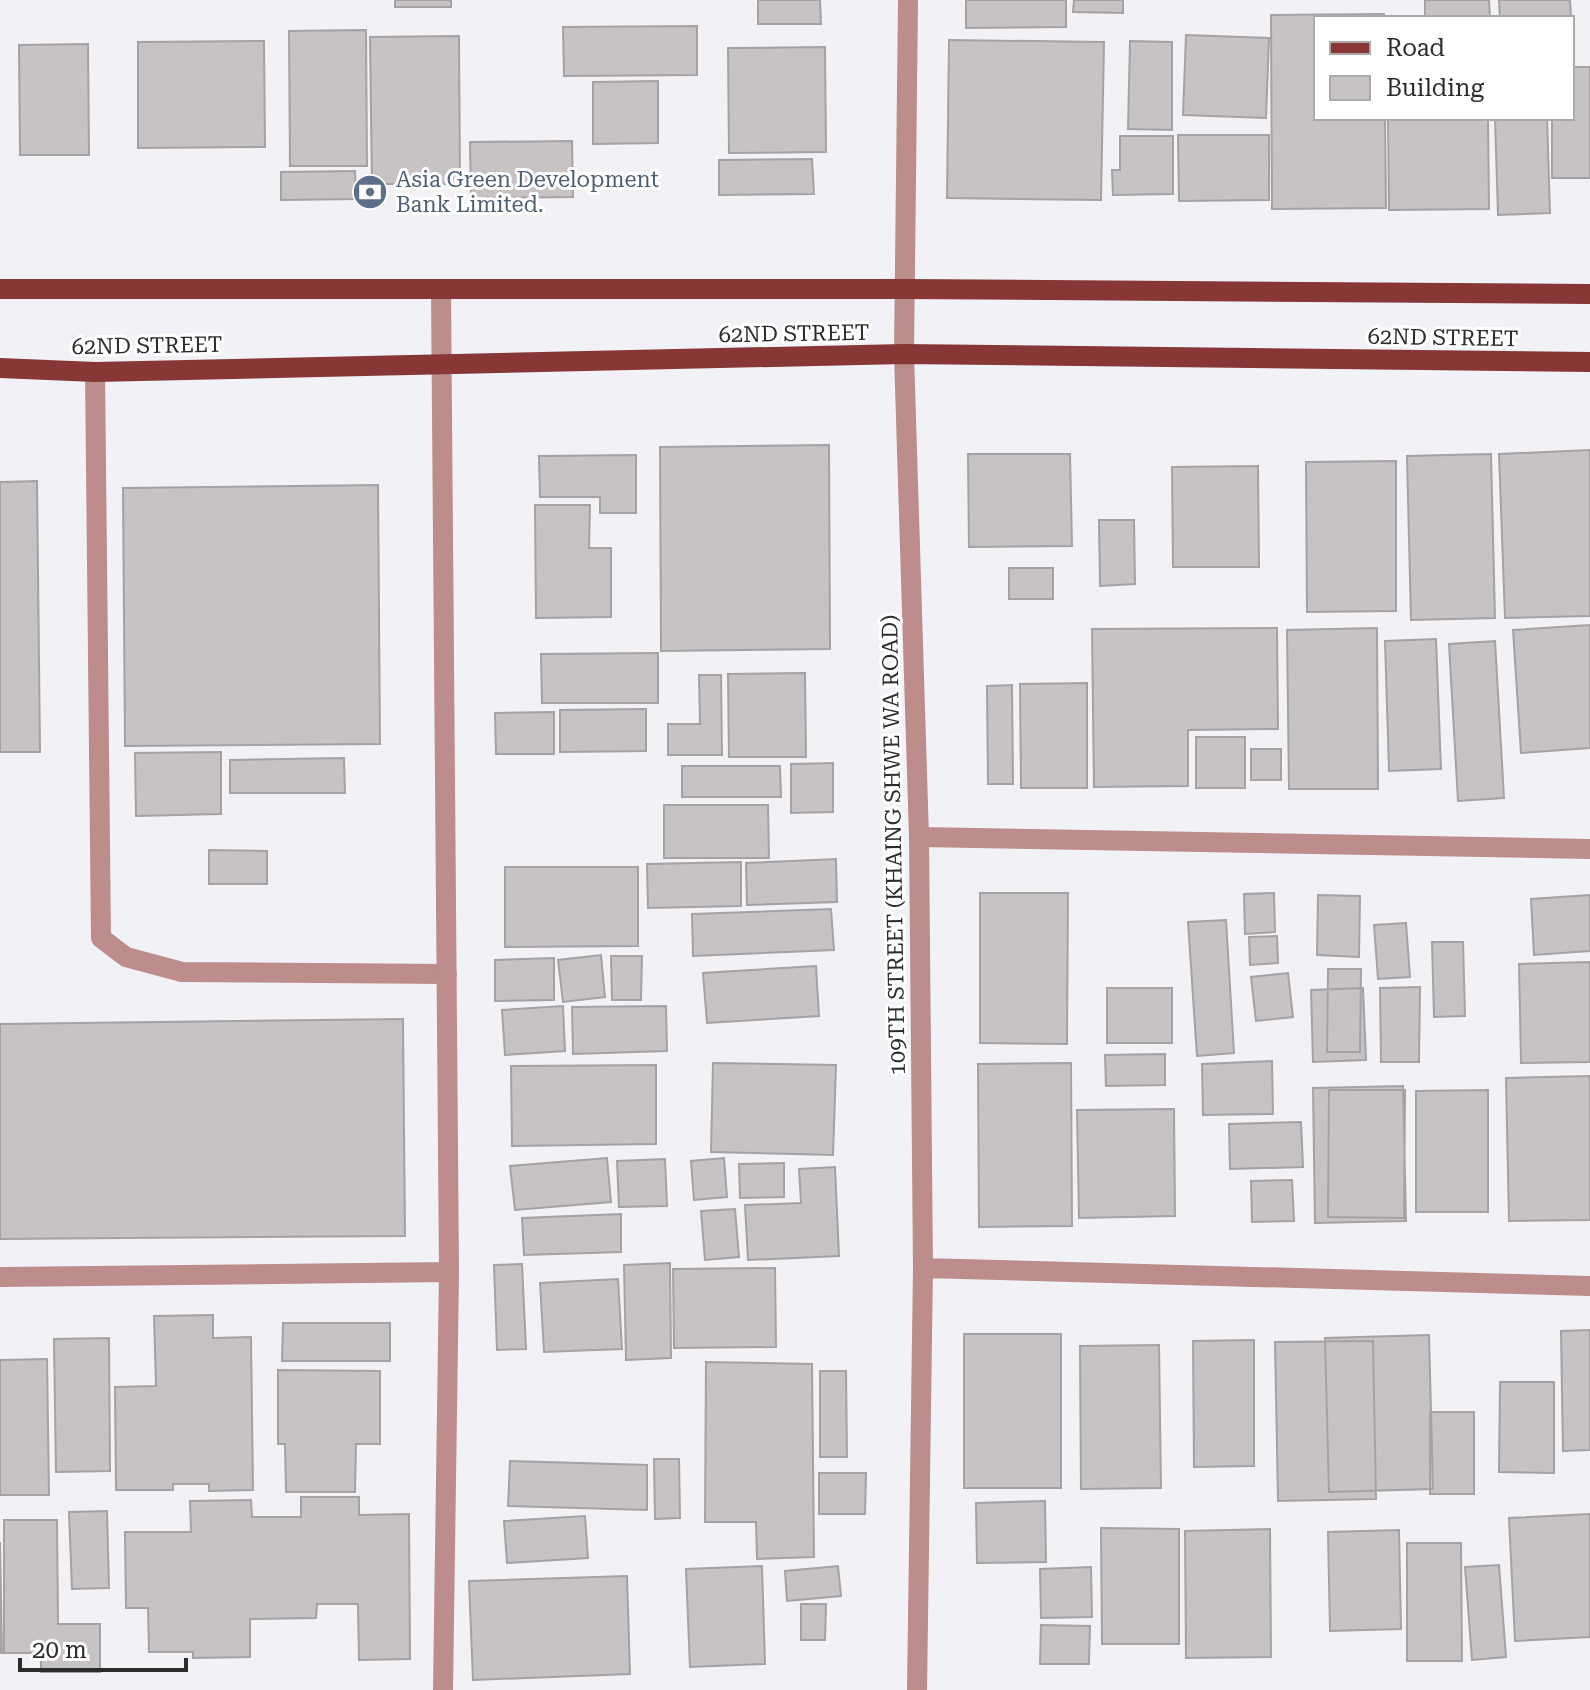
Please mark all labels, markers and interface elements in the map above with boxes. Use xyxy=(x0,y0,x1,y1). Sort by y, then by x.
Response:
legend xyxy=(1314,16,1574,120)
text: Road xyxy=(1386,34,1445,62)
text: Building xyxy=(1386,74,1484,102)
place label: Asia Green Development Bank Limited. xyxy=(396,167,659,217)
bank icon: Asia Green Development Bank Limited. xyxy=(351,173,389,211)
street label: 62ND STREET xyxy=(718,320,870,347)
street label: 62ND STREET xyxy=(1367,324,1519,351)
street label: 62ND STREET xyxy=(71,332,223,359)
street label: 109TH STREET (KHAING SHWE WA ROAD) xyxy=(877,614,910,1076)
scale bar xyxy=(20,1622,186,1672)
text: 20 m xyxy=(32,1636,87,1664)

